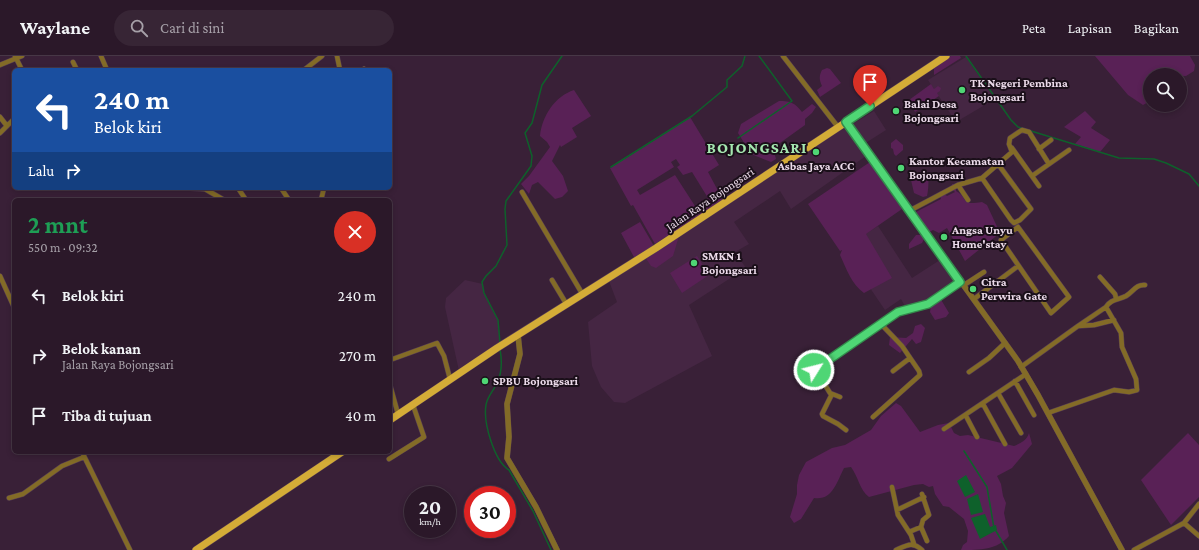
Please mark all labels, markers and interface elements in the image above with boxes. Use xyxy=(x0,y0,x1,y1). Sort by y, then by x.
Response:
search box xyxy=(114,10,394,46)
text: Waylane xyxy=(20,17,90,38)
icon: search xyxy=(128,17,150,39)
text: Cari di sini xyxy=(160,20,224,36)
text: Peta xyxy=(1022,20,1046,36)
text: Lapisan xyxy=(1068,20,1112,36)
text: Bagikan xyxy=(1134,20,1179,36)
pin xyxy=(853,65,887,106)
map controls xyxy=(1143,68,1187,112)
button: search xyxy=(1143,68,1187,112)
icon: arrive xyxy=(859,71,881,93)
place label: TK Negeri Pembina Bojongsari xyxy=(970,76,1068,104)
icon: left xyxy=(28,84,80,136)
text: 240 m xyxy=(94,84,169,115)
marker: TK Negeri Pembina Bojongsari xyxy=(957,85,967,95)
place label: Balai Desa Bojongsari xyxy=(904,97,959,125)
marker: Balai Desa Bojongsari xyxy=(891,106,901,116)
text: Belok kiri xyxy=(94,117,162,137)
district label: BOJONGSARI xyxy=(707,139,807,156)
marker: Asbas Jaya ACC xyxy=(811,147,821,157)
place label: Kantor Kecamatan Bojongsari xyxy=(909,154,1004,182)
place label: Asbas Jaya ACC xyxy=(777,159,855,173)
icon: right xyxy=(62,160,84,182)
text: Lalu xyxy=(28,163,54,179)
marker: Kantor Kecamatan Bojongsari xyxy=(896,163,906,173)
street label: Jalan Raya Bojongsari xyxy=(663,164,757,234)
text: 2 mnt xyxy=(28,211,88,238)
button: close xyxy=(334,211,376,253)
place label: Angsa Unyu Home'stay xyxy=(951,223,1013,251)
marker: Angsa Unyu Home'stay xyxy=(939,232,949,242)
text: 550 m · 09:32 xyxy=(28,240,98,255)
place label: SMKN 1 Bojongsari xyxy=(702,249,757,277)
marker: SMKN 1 Bojongsari xyxy=(689,258,699,268)
place label: Citra Perwira Gate xyxy=(981,275,1047,303)
marker: Citra Perwira Gate xyxy=(968,284,978,294)
icon: left xyxy=(28,285,50,307)
text: Belok kiri xyxy=(62,288,124,304)
text: 240 m xyxy=(338,288,376,304)
text: Belok kanan xyxy=(62,341,141,357)
icon: right xyxy=(28,345,50,367)
text: 270 m xyxy=(339,348,376,364)
position arrow xyxy=(793,349,835,391)
text: Jalan Raya Bojongsari xyxy=(62,357,174,372)
place label: SPBU Bojongsari xyxy=(493,374,579,388)
marker: SPBU Bojongsari xyxy=(480,376,490,386)
icon: arrive xyxy=(28,405,50,427)
text: Tiba di tujuan xyxy=(62,408,152,424)
text: 40 m xyxy=(345,408,376,424)
speed limit sign: 30 xyxy=(464,486,516,538)
text: 20 xyxy=(419,496,441,518)
text: km/h xyxy=(419,516,441,527)

